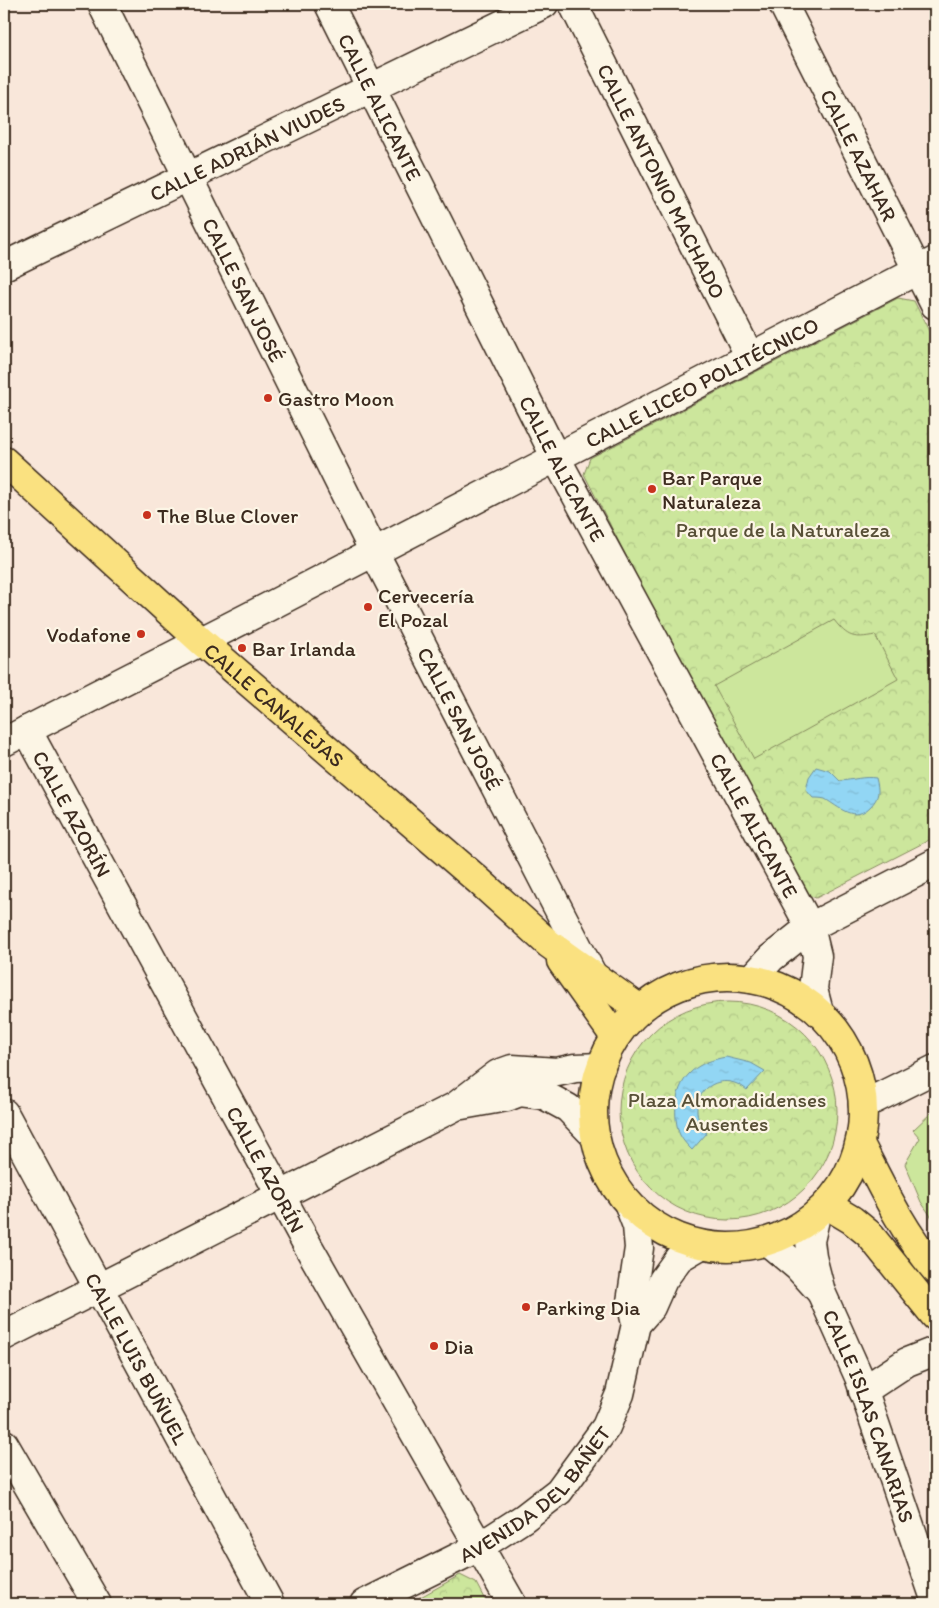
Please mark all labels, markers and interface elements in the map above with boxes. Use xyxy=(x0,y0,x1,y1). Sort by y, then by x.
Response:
street label: CALLE ALICANTE xyxy=(333,29,428,185)
street label: CALLE ANTONIO MACHADO xyxy=(592,59,731,303)
street label: CALLE AZAHAR xyxy=(815,85,903,225)
street label: CALLE ADRIÁN VIUDES xyxy=(145,90,349,206)
street label: CALLE SAN JOSÉ xyxy=(198,214,290,366)
street label: CALLE LICEO POLITÉCNICO xyxy=(581,311,822,453)
place label: Gastro Moon xyxy=(278,386,394,411)
street label: CALLE ALICANTE xyxy=(514,391,611,546)
marker: Gastro Moon xyxy=(262,392,274,404)
place label: Bar Parque Naturaleza xyxy=(662,465,762,514)
marker: Bar Parque Naturaleza xyxy=(646,483,658,495)
place label: The Blue Clover xyxy=(157,503,298,528)
marker: The Blue Clover xyxy=(141,509,153,521)
park label: Parque de la Naturaleza xyxy=(676,517,890,542)
place label: Cervecería El Pozal xyxy=(378,583,474,632)
marker: Cervecería El Pozal xyxy=(362,601,374,613)
place label: Vodafone xyxy=(46,622,131,647)
marker: Vodafone xyxy=(135,628,147,640)
place label: Bar Irlanda xyxy=(252,636,356,661)
street label: CALLE CANALEJAS xyxy=(199,637,350,772)
marker: Bar Irlanda xyxy=(236,642,248,654)
street label: CALLE SAN JOSÉ xyxy=(413,642,507,794)
street label: CALLE AZORÍN xyxy=(28,746,117,881)
street label: CALLE ALICANTE xyxy=(705,748,804,902)
park label: Plaza Almoradidenses Ausentes xyxy=(628,1087,826,1136)
street label: CALLE AZORÍN xyxy=(222,1102,311,1237)
street label: CALLE LUIS BUÑUEL xyxy=(80,1268,194,1449)
place label: Parking Dia xyxy=(536,1295,640,1320)
marker: Parking Dia xyxy=(520,1301,532,1313)
street label: CALLE ISLAS CANARIAS xyxy=(818,1305,920,1526)
place label: Dia xyxy=(444,1334,474,1359)
marker: Dia xyxy=(428,1340,440,1352)
street label: AVENIDA DEL BAÑET xyxy=(455,1420,616,1567)

